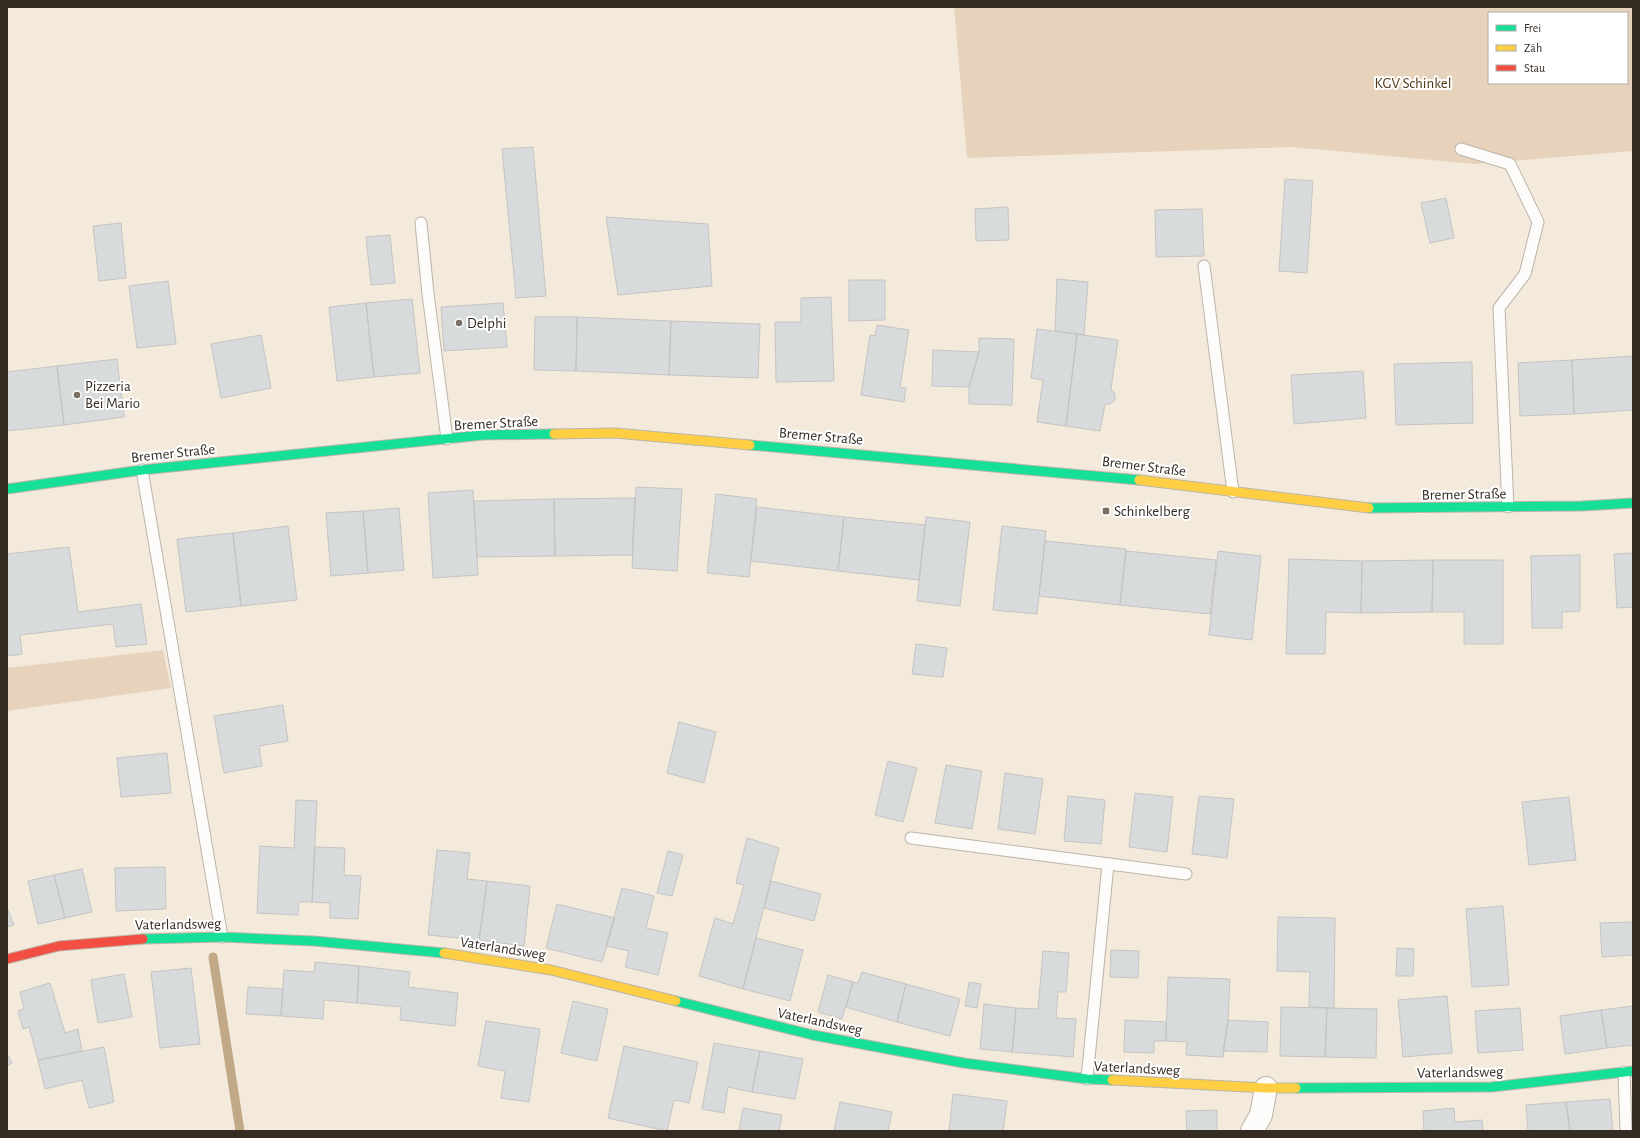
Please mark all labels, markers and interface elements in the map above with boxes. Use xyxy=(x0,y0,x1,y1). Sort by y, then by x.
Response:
legend xyxy=(1488,12,1628,84)
text: Frei xyxy=(1524,22,1541,34)
text: Zäh xyxy=(1524,42,1542,54)
text: Stau xyxy=(1524,62,1545,74)
park label: KGV Schinkel xyxy=(1375,76,1451,91)
place label: Delphi xyxy=(467,316,506,331)
marker: Delphi xyxy=(454,318,464,328)
place label: Pizzeria Bei Mario xyxy=(85,379,140,411)
marker: Pizzeria Bei Mario xyxy=(72,390,82,400)
street label: Bremer Straße xyxy=(453,414,539,433)
street label: Bremer Straße xyxy=(778,425,864,448)
street label: Bremer Straße xyxy=(130,442,216,465)
street label: Bremer Straße xyxy=(1101,454,1187,479)
street label: Bremer Straße xyxy=(1422,486,1507,503)
place label: Schinkelberg xyxy=(1114,504,1190,519)
marker: Schinkelberg xyxy=(1101,506,1111,516)
street label: Vaterlandsweg xyxy=(135,916,222,933)
street label: Vaterlandsweg xyxy=(459,934,547,963)
street label: Vaterlandsweg xyxy=(776,1005,864,1038)
street label: Vaterlandsweg xyxy=(1093,1059,1181,1078)
street label: Vaterlandsweg xyxy=(1417,1064,1504,1081)

